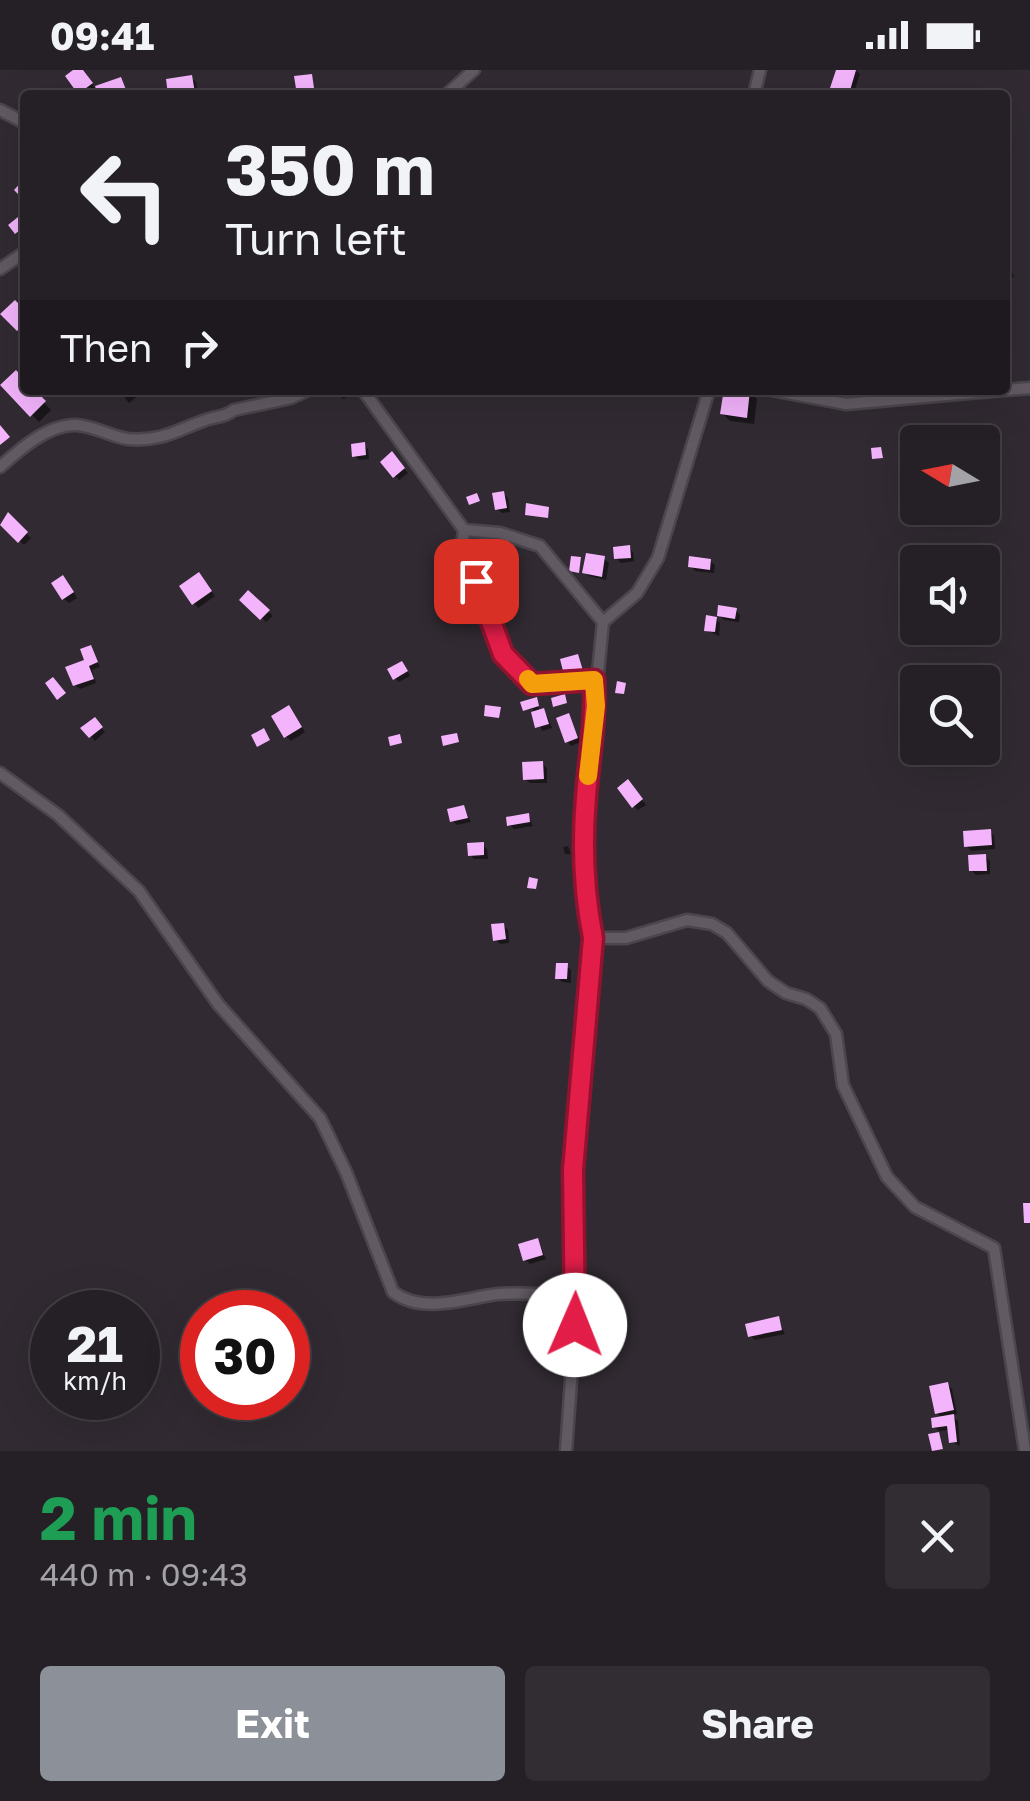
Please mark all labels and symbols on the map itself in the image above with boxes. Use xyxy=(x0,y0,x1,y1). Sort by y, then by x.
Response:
north arrow xyxy=(900,425,1000,525)
pin xyxy=(434,539,519,624)
position arrow xyxy=(523,1273,627,1377)
speed limit sign: 30 xyxy=(180,1290,310,1420)

